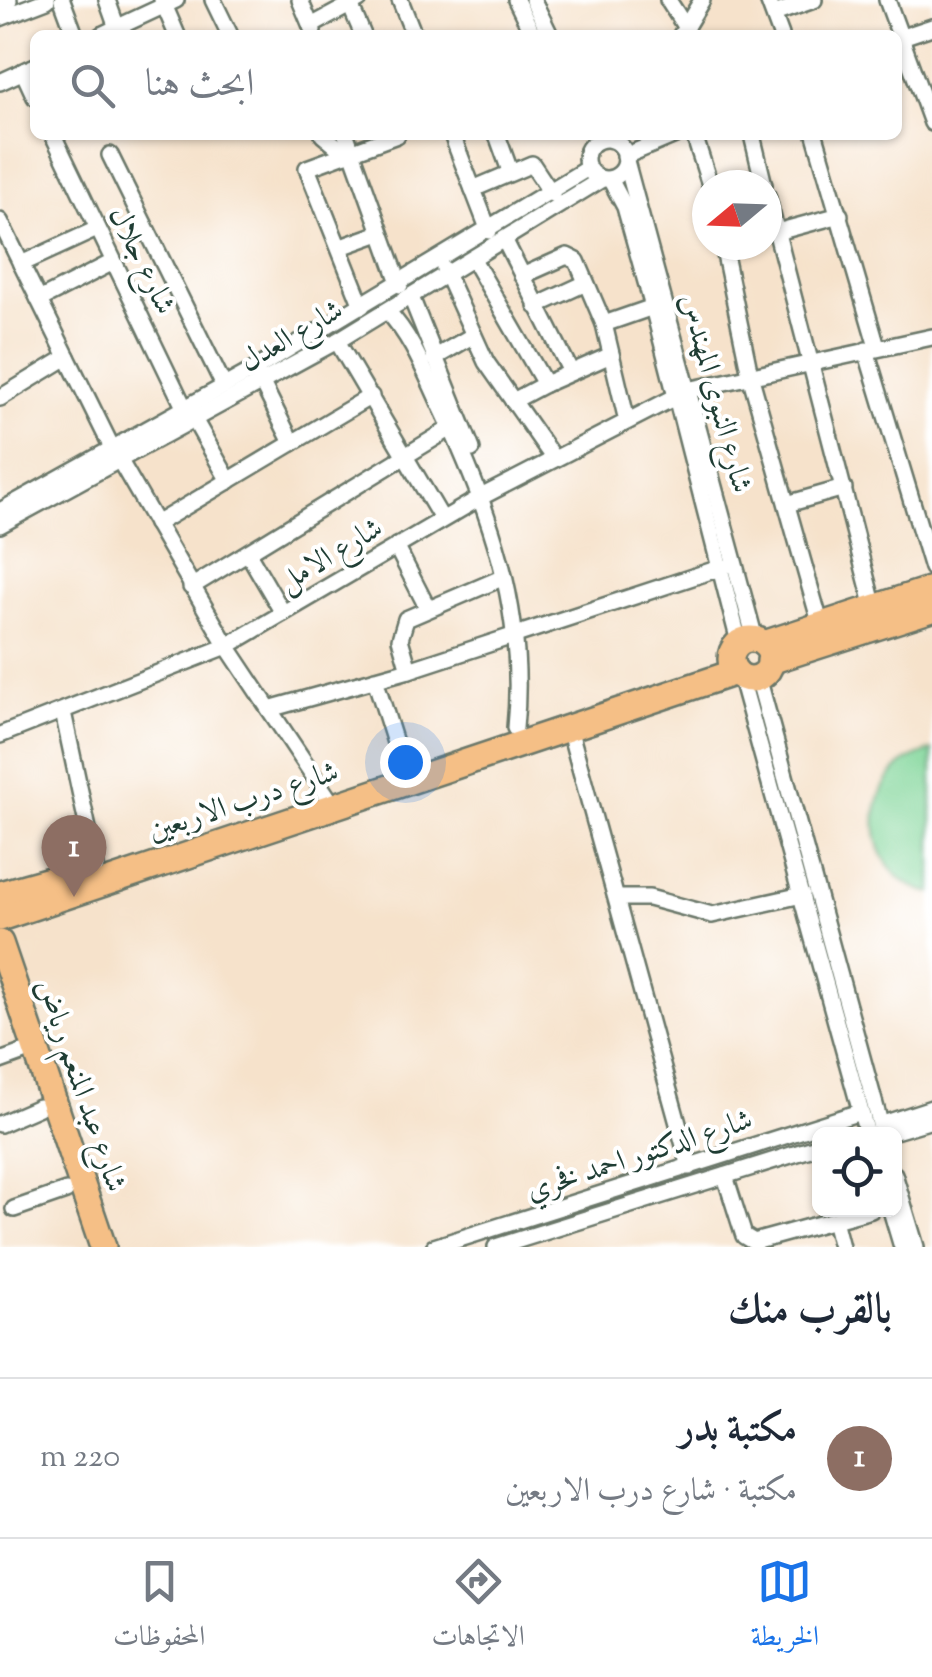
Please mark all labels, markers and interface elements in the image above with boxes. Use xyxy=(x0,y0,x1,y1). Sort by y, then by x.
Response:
search box xyxy=(30,30,902,140)
icon: search xyxy=(65,58,120,113)
text: ابحث هنا xyxy=(145,59,254,113)
north arrow xyxy=(692,170,782,260)
street label: شارع جلال xyxy=(95,200,185,323)
street label: شارع النبوى المهندس xyxy=(666,289,762,498)
street label: شارع العدل xyxy=(232,290,353,385)
street label: شارع الامل xyxy=(271,508,392,605)
your location xyxy=(380,737,431,788)
street label: شارع درب الاربعين xyxy=(143,751,345,854)
pin: 1 xyxy=(42,814,106,897)
street label: شارع عبد المنعم رياض xyxy=(19,974,136,1199)
street label: شارع الدكتور احمد فخري xyxy=(521,1100,759,1214)
map controls xyxy=(812,1127,902,1217)
button: locate xyxy=(812,1127,902,1217)
text: بالقرب منك xyxy=(728,1282,892,1342)
text: مكتبة بدر xyxy=(679,1404,797,1458)
text: 220 m xyxy=(40,1435,120,1481)
text: 1 xyxy=(854,1435,865,1481)
text: مكتبة · شارع درب الاربعين xyxy=(505,1469,797,1515)
tab: المحفوظات xyxy=(113,1554,205,1663)
tab: الاتجاهات xyxy=(431,1554,525,1663)
tab: الخريطة xyxy=(751,1554,819,1663)

